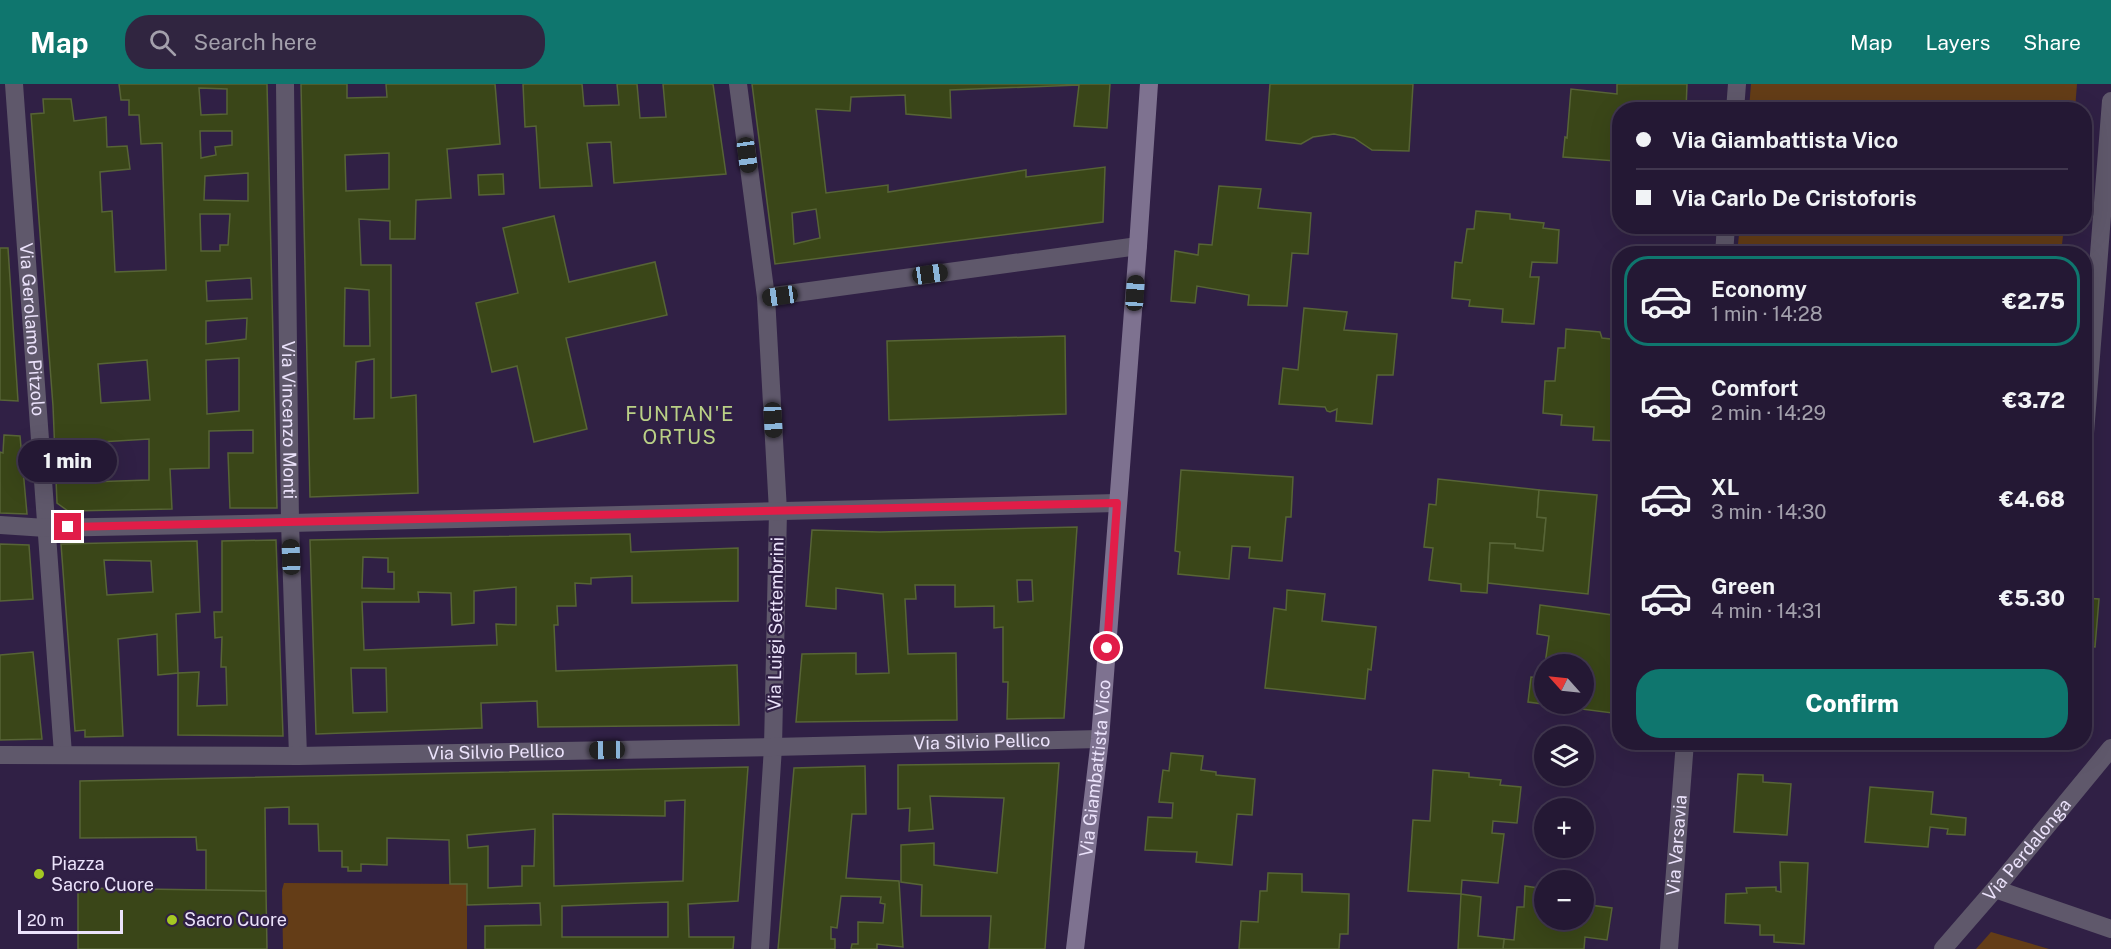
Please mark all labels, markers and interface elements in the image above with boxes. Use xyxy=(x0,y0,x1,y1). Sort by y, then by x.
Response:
search box xyxy=(125,15,545,69)
text: Map xyxy=(30,26,89,59)
icon: search xyxy=(146,26,179,59)
text: Search here xyxy=(194,29,317,55)
text: Map xyxy=(1850,30,1893,55)
text: Layers xyxy=(1926,30,1990,55)
text: Share xyxy=(2023,30,2081,55)
text: Via Giambattista Vico xyxy=(1672,127,1898,153)
car xyxy=(736,136,758,174)
text: Via Carlo De Cristoforis xyxy=(1672,185,1917,211)
street label: Via Gerolamo Pitzolo xyxy=(16,242,49,417)
car xyxy=(911,263,949,285)
car xyxy=(1125,274,1145,312)
icon: car xyxy=(1639,274,1693,328)
text: Economy xyxy=(1711,276,1807,302)
car xyxy=(761,285,799,307)
text: €2.75 xyxy=(2002,288,2065,314)
text: 1 min · 14:28 xyxy=(1711,302,1823,326)
street label: Via Vincenzo Monti xyxy=(278,341,301,499)
icon: car xyxy=(1639,373,1693,427)
text: Comfort xyxy=(1711,375,1798,401)
text: €3.72 xyxy=(2002,387,2065,413)
text: 2 min · 14:29 xyxy=(1711,401,1826,425)
district label: FUNTAN'E ORTUS xyxy=(625,402,735,449)
car xyxy=(763,402,783,438)
callout: 1 min xyxy=(19,440,118,482)
text: 1 min xyxy=(43,449,92,473)
icon: car xyxy=(1639,472,1693,526)
text: XL xyxy=(1711,474,1739,500)
text: €4.68 xyxy=(1999,486,2065,512)
text: 3 min · 14:30 xyxy=(1711,500,1827,524)
route end xyxy=(54,513,81,540)
street label: Via Luigi Settembrini xyxy=(763,537,788,711)
car xyxy=(281,539,301,575)
icon: car xyxy=(1639,571,1693,625)
text: Green xyxy=(1711,573,1775,599)
text: €5.30 xyxy=(1999,585,2065,611)
text: 4 min · 14:31 xyxy=(1711,599,1823,623)
route start xyxy=(1093,634,1120,661)
north arrow xyxy=(1534,654,1594,714)
map controls xyxy=(1534,654,1594,930)
button: Confirm xyxy=(1636,669,2068,738)
street label: Via Giambattista Vico xyxy=(1075,679,1115,858)
button: layers xyxy=(1534,726,1594,786)
street label: Via Silvio Pellico xyxy=(913,729,1051,754)
street label: Via Silvio Pellico xyxy=(427,740,565,764)
car xyxy=(589,741,625,759)
street label: Via Varsavia xyxy=(1662,794,1691,896)
street label: Via Perdalonga xyxy=(1978,794,2075,905)
button: + xyxy=(1534,798,1594,858)
place label: Piazza Sacro Cuore xyxy=(51,853,154,895)
marker: Piazza Sacro Cuore xyxy=(32,867,46,881)
button: − xyxy=(1534,870,1594,930)
scale bar xyxy=(18,907,123,934)
place label: Sacro Cuore xyxy=(184,909,287,930)
text: 20 m xyxy=(27,911,64,930)
marker: Sacro Cuore xyxy=(165,913,179,927)

